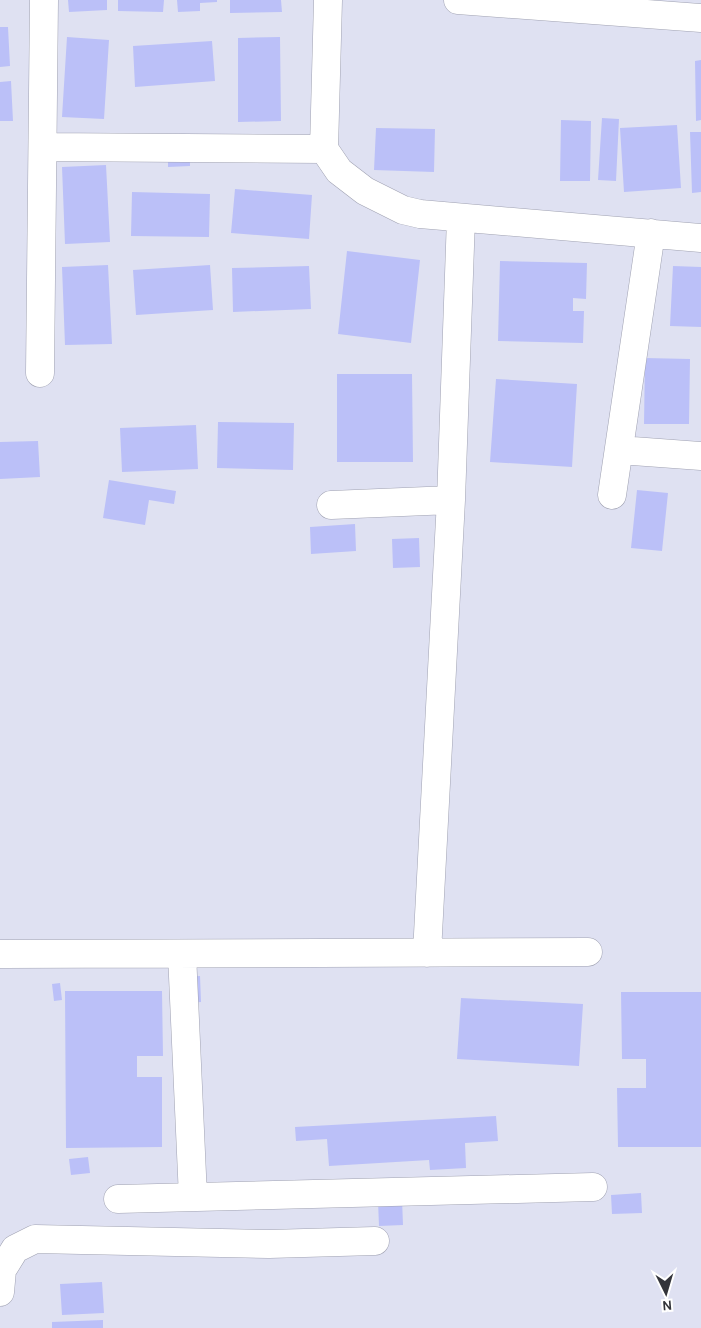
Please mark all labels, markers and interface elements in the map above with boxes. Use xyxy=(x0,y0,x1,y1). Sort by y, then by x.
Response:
north arrow xyxy=(641,1268,691,1318)
text: N xyxy=(661,1297,673,1314)

